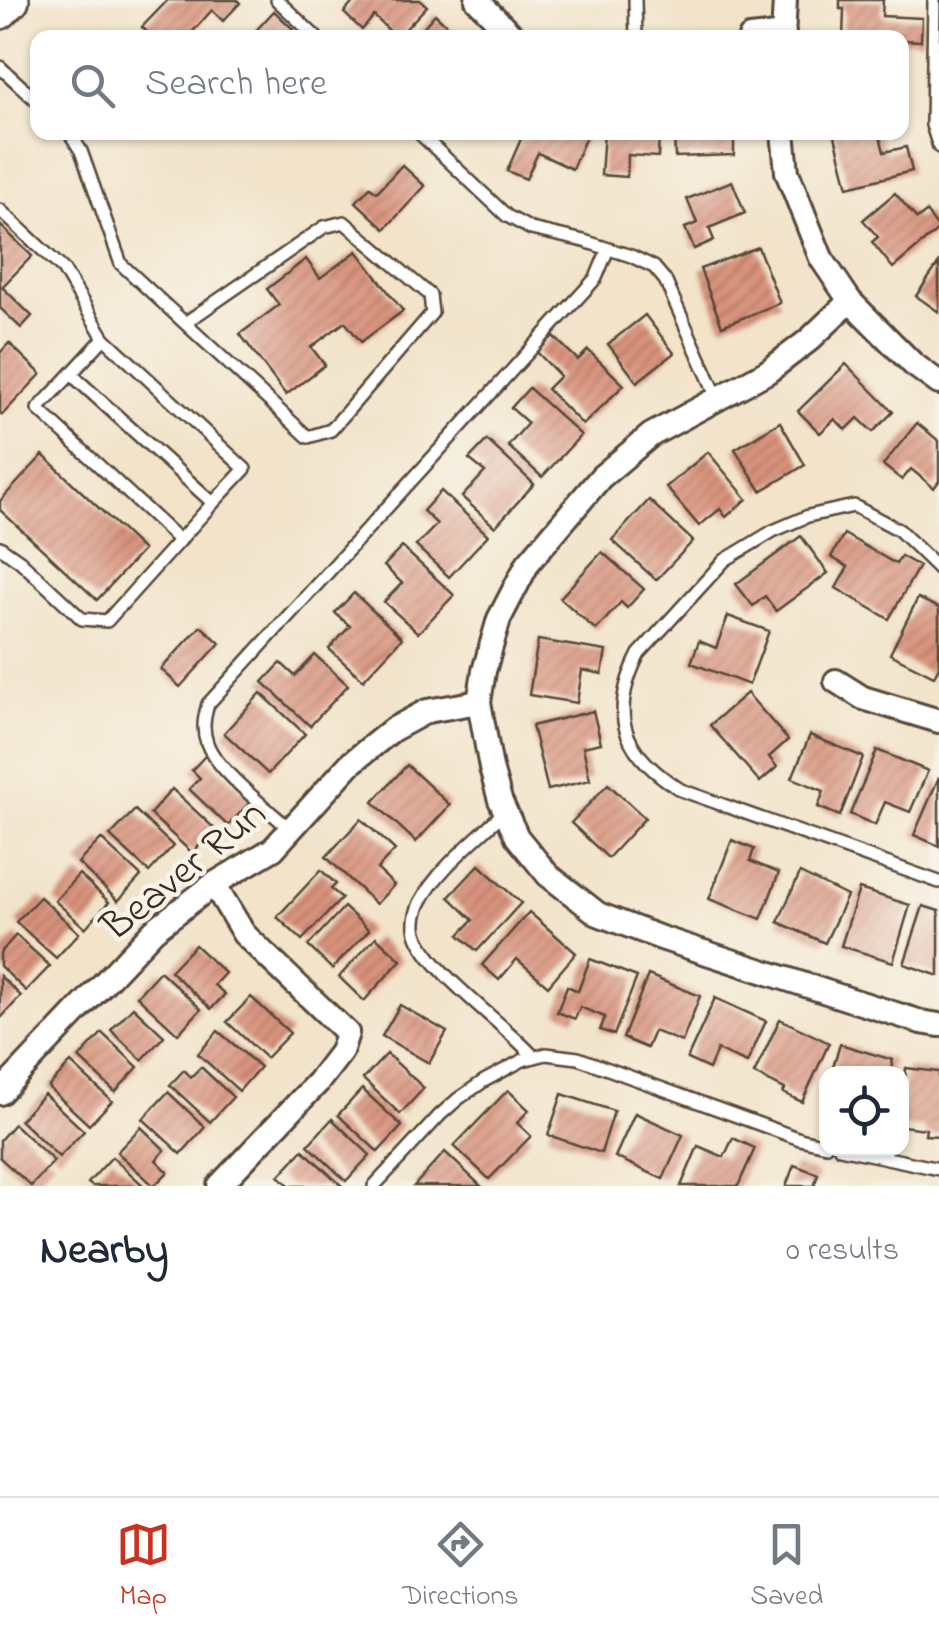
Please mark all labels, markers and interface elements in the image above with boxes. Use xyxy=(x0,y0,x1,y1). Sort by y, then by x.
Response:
search box xyxy=(30,30,909,140)
text: Search here xyxy=(145,57,327,113)
icon: search xyxy=(65,58,120,113)
street label: Beaver Run xyxy=(88,786,281,958)
map controls xyxy=(819,1066,909,1156)
button: locate xyxy=(819,1066,909,1156)
text: Nearby xyxy=(40,1221,168,1282)
text: 0 results xyxy=(786,1228,899,1275)
tab: Map xyxy=(116,1517,171,1618)
tab: Directions xyxy=(402,1517,519,1618)
tab: Saved xyxy=(750,1517,823,1618)

